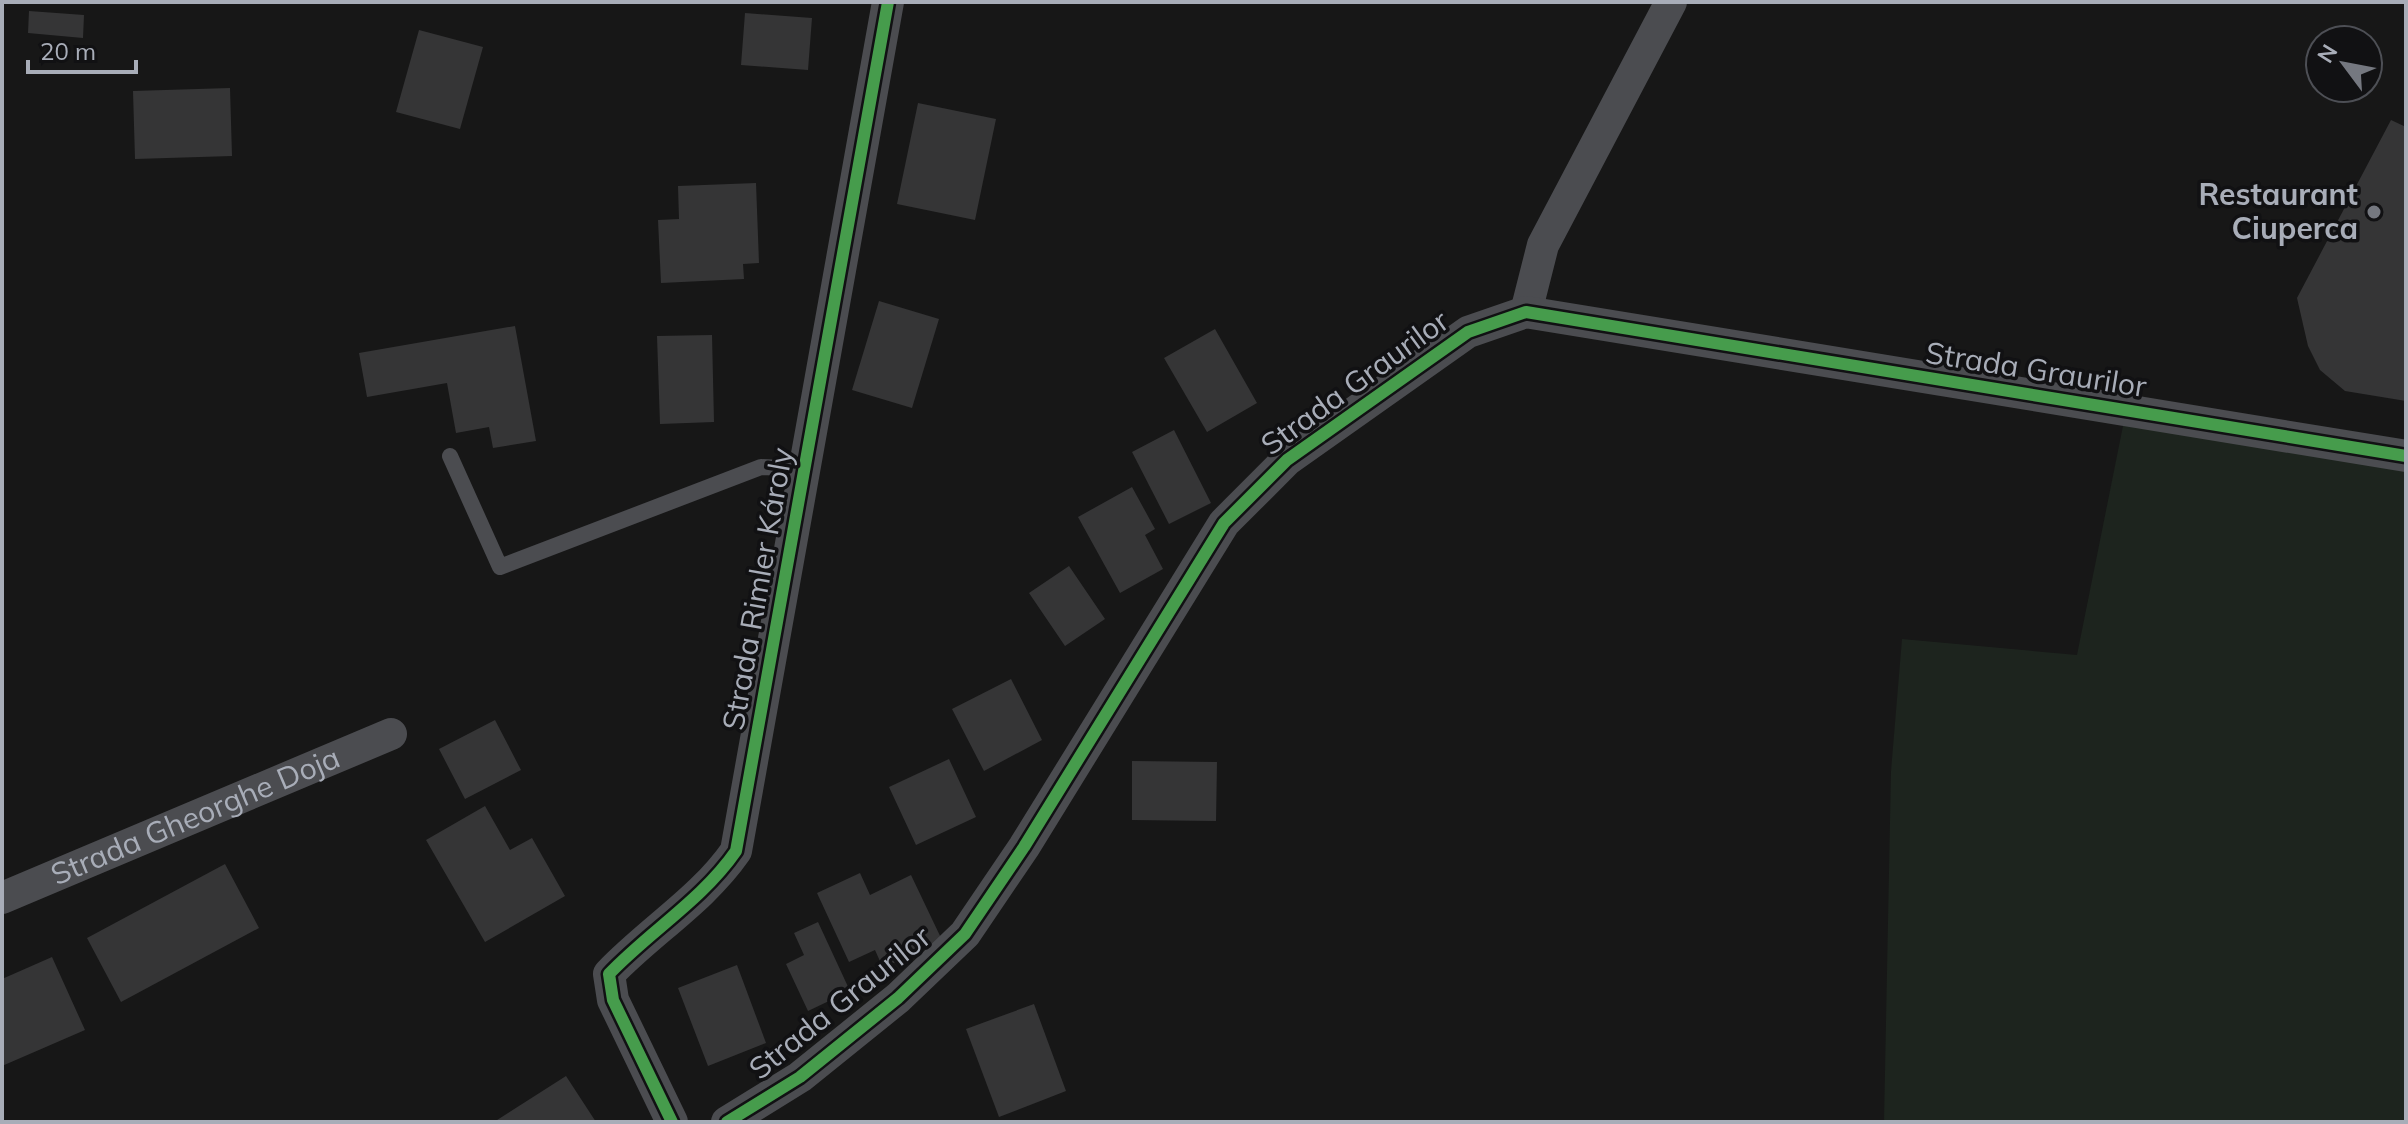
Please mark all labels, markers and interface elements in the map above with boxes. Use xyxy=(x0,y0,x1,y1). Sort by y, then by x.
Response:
scale bar xyxy=(28,24,136,74)
north arrow xyxy=(2304,24,2384,104)
text: 20 m xyxy=(40,36,96,66)
text: N xyxy=(2311,39,2343,68)
place label: Restaurant Ciuperca xyxy=(2198,175,2358,247)
marker: Restaurant Ciuperca xyxy=(2365,203,2383,221)
street label: Strada Graurilor xyxy=(1253,301,1456,463)
street label: Strada Graurilor xyxy=(1923,333,2149,405)
street label: Strada Rimler Károly xyxy=(713,445,801,733)
street label: Strada Gheorghe Doja xyxy=(45,738,345,893)
street label: Strada Graurilor xyxy=(741,917,938,1087)

